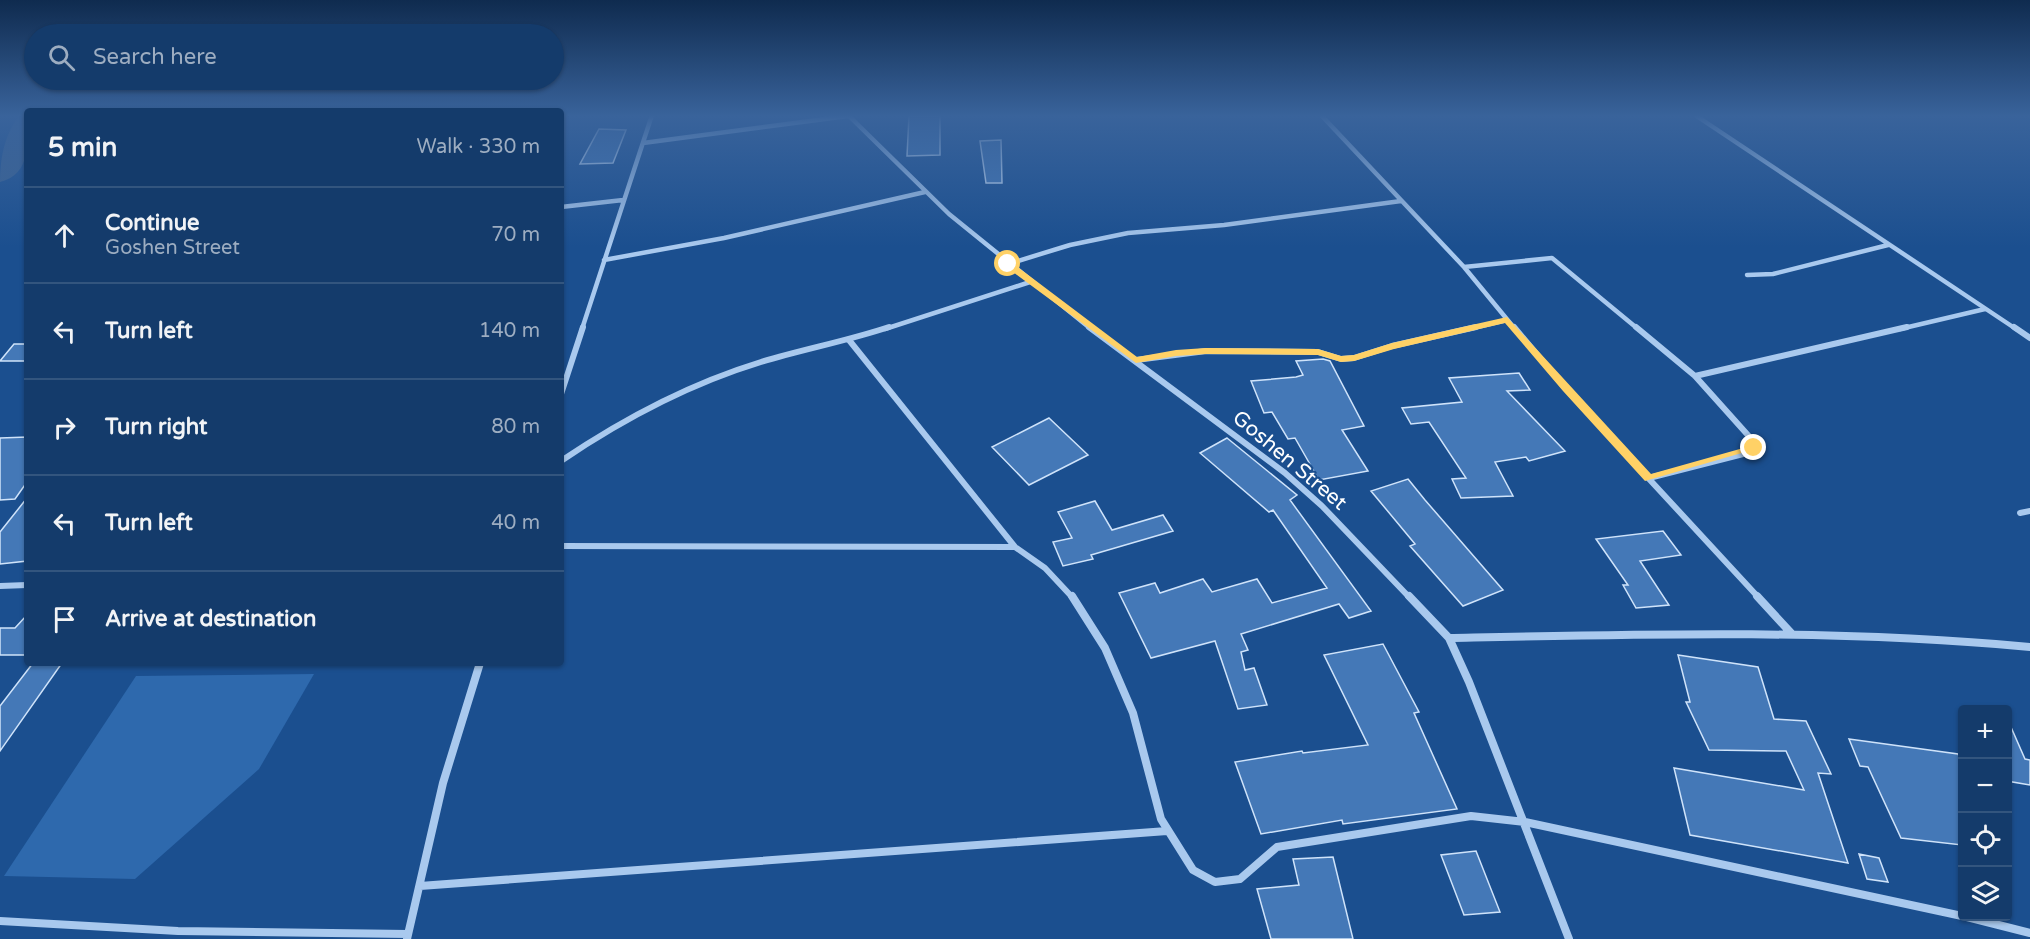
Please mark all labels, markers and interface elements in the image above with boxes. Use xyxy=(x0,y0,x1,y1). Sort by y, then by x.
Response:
search box xyxy=(24,24,564,90)
icon: search xyxy=(45,41,78,74)
text: Search here xyxy=(93,44,217,70)
text: 5 min xyxy=(48,132,117,163)
text: Walk · 330 m xyxy=(417,135,540,159)
text: Continue xyxy=(105,210,200,236)
icon: ahead xyxy=(48,219,81,252)
text: 70 m xyxy=(491,223,540,247)
text: Goshen Street xyxy=(105,236,240,260)
route start xyxy=(994,250,1020,276)
icon: left xyxy=(48,315,81,348)
text: Turn left xyxy=(105,318,193,344)
text: 140 m xyxy=(479,319,540,343)
street label: Goshen Street xyxy=(1227,405,1352,515)
icon: right xyxy=(48,411,81,444)
text: Turn right xyxy=(105,414,207,440)
text: 80 m xyxy=(491,415,540,439)
route end xyxy=(1740,434,1766,460)
icon: left xyxy=(48,507,81,540)
text: Turn left xyxy=(105,510,193,536)
text: 40 m xyxy=(491,511,540,535)
icon: arrive xyxy=(48,603,81,636)
text: Arrive at destination xyxy=(105,606,316,632)
map controls xyxy=(1958,705,2012,921)
button: + xyxy=(1958,705,2012,759)
button: − xyxy=(1958,759,2012,813)
button: locate xyxy=(1958,813,2012,867)
button: layers xyxy=(1958,867,2012,921)

